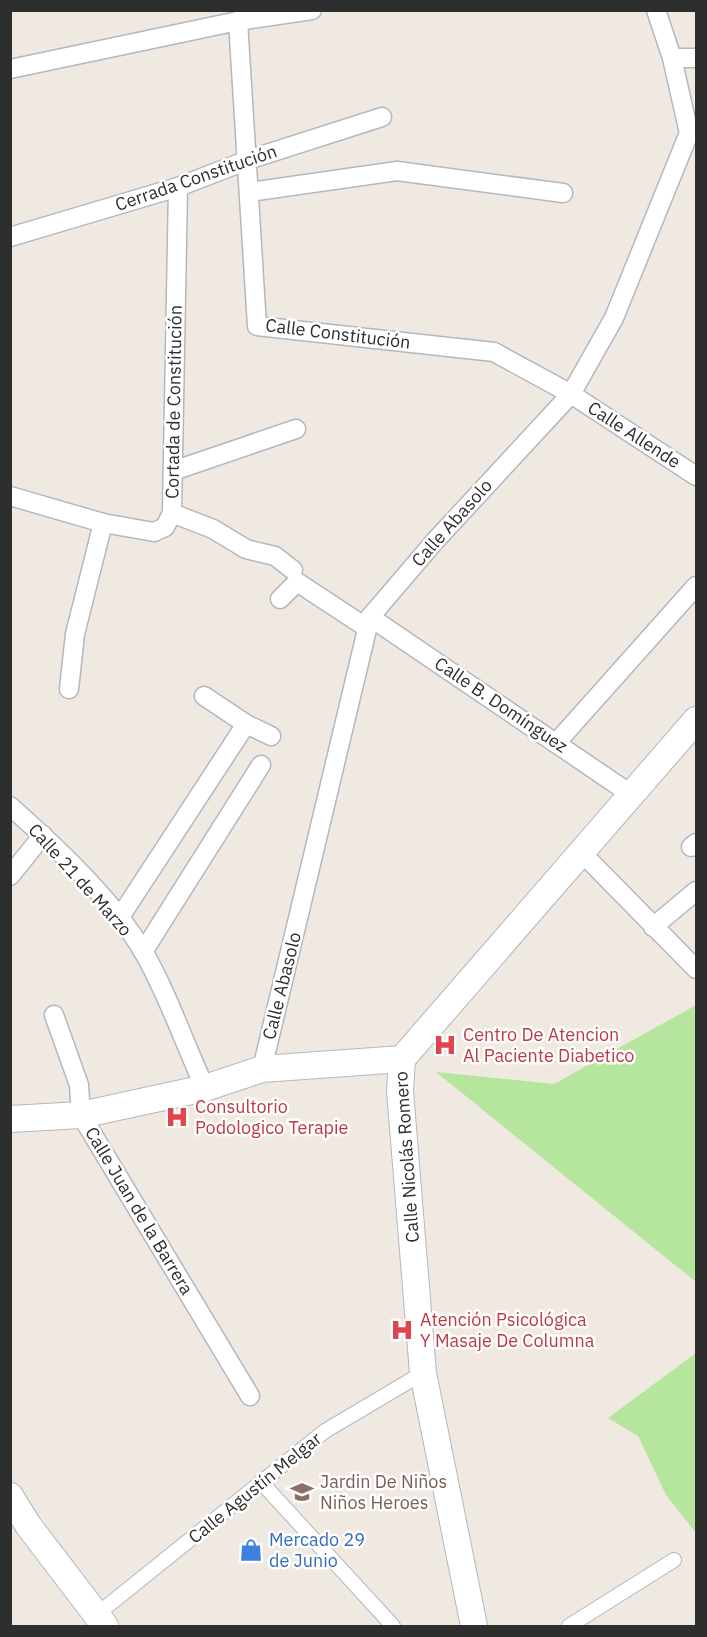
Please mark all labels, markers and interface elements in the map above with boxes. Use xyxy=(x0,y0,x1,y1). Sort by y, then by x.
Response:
street label: Cerrada Constitución xyxy=(112,139,280,216)
street label: Cortada de Constitución xyxy=(160,305,187,499)
street label: Calle Constitución xyxy=(264,313,412,354)
street label: Calle Allende xyxy=(583,396,685,473)
street label: Calle Abasolo xyxy=(406,474,497,571)
street label: Calle B. Domínguez xyxy=(430,652,572,758)
street label: Calle 21 de Marzo xyxy=(24,818,137,941)
street label: Calle Abasolo xyxy=(257,930,306,1042)
place label: Centro De Atencion Al Paciente Diabetico xyxy=(463,1023,634,1067)
hospital icon: Centro De Atencion Al Paciente Diabetico xyxy=(432,1032,458,1058)
street label: Calle Nicolás Romero xyxy=(389,1070,424,1244)
place label: Consultorio Podologico Terapie xyxy=(195,1095,348,1139)
hospital icon: Consultorio Podologico Terapie xyxy=(164,1104,190,1130)
street label: Calle Juan de la Barrera xyxy=(80,1123,199,1299)
place label: Atención Psicológica Y Masaje De Columna xyxy=(420,1308,595,1352)
hospital icon: Atención Psicológica Y Masaje De Columna xyxy=(389,1317,415,1343)
street label: Calle Agustín Melgar xyxy=(183,1427,326,1548)
place label: Jardin De Niños Niños Heroes xyxy=(320,1470,447,1514)
school or university icon: Jardin De Niños Niños Heroes xyxy=(289,1479,315,1505)
place label: Mercado 29 de Junio xyxy=(269,1528,365,1572)
shop icon: Mercado 29 de Junio xyxy=(238,1537,264,1563)

